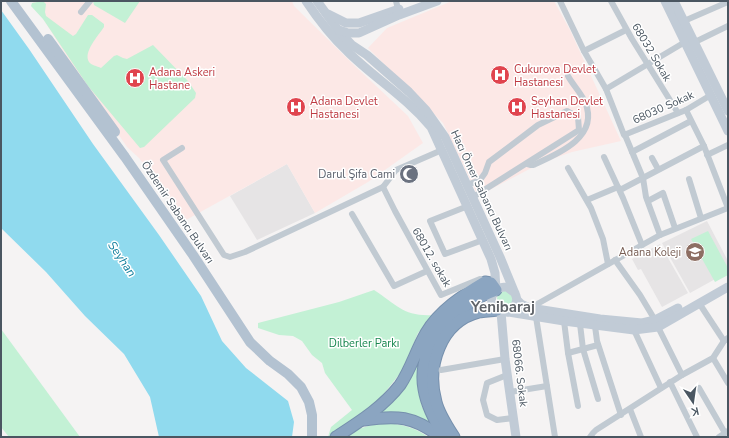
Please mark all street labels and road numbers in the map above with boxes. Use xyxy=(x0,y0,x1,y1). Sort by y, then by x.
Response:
street label: 68032 Sokak xyxy=(628,20,675,85)
street label: 68030 Sokak xyxy=(630,87,697,128)
street label: Hacı Ömer Sabancı Bulvarı xyxy=(447,128,516,253)
street label: Özdemir Sabancı Bulvarı xyxy=(138,158,218,266)
street label: 68012. sokak xyxy=(408,225,455,290)
street label: 68066. Sokak xyxy=(508,338,531,408)

